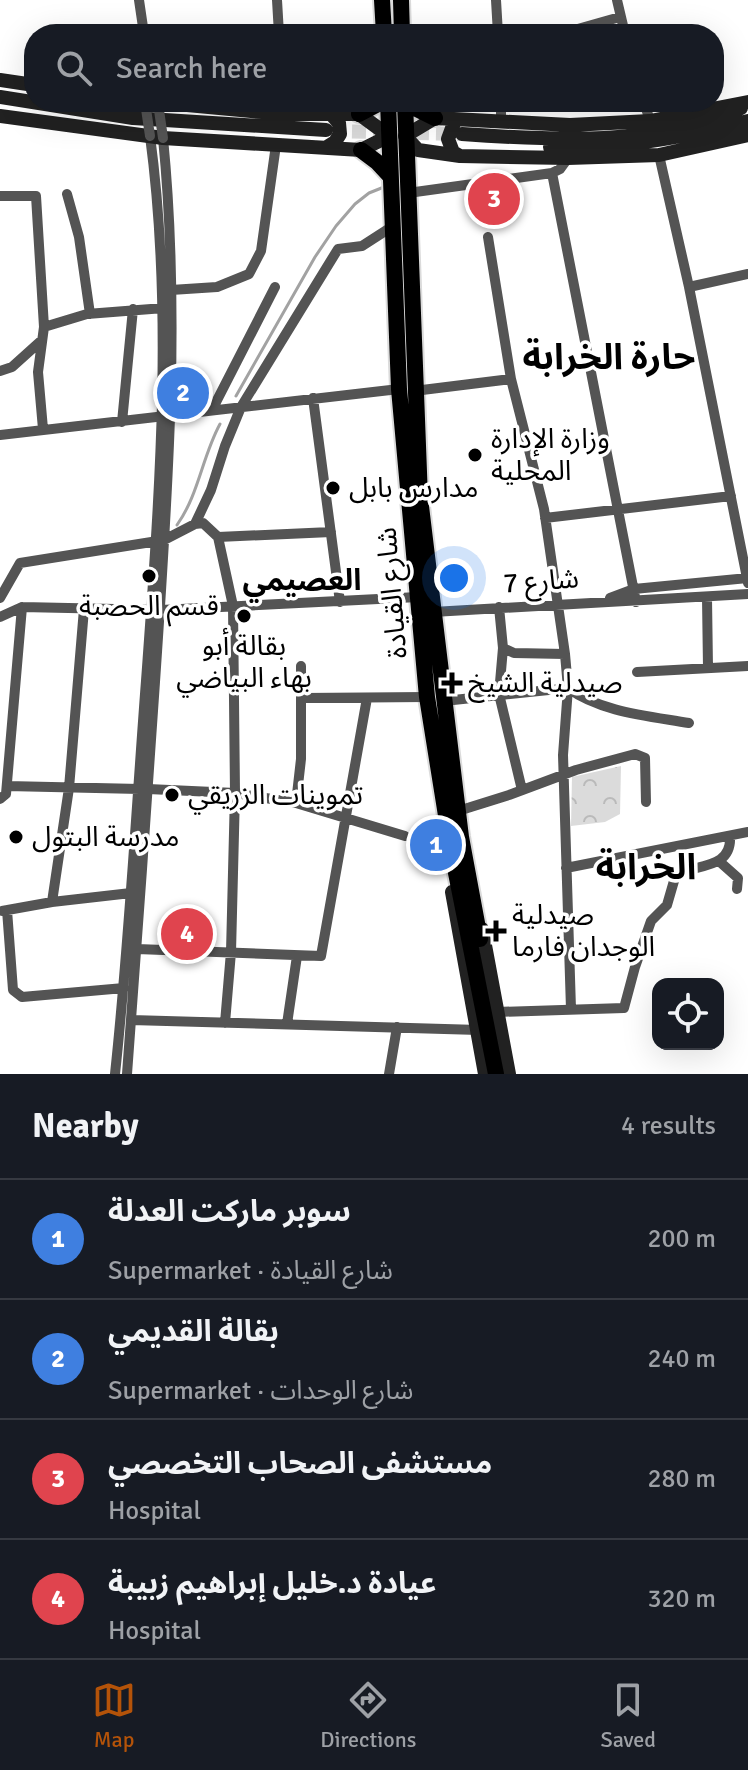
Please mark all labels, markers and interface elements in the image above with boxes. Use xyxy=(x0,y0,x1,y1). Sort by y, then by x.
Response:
search box xyxy=(24,24,724,112)
icon: search xyxy=(52,46,96,90)
text: Search here xyxy=(116,50,267,87)
pin: 3 xyxy=(468,169,520,229)
district label: حارة الخرابة xyxy=(523,335,695,380)
pin: 2 xyxy=(157,363,209,423)
place label: وزارة الإدارة المحلية xyxy=(491,422,610,488)
marker: وزارة الإدارة المحلية xyxy=(466,446,484,464)
place label: مدارس بابل xyxy=(349,471,478,505)
marker: مدارس بابل xyxy=(324,479,342,497)
street label: شارع القيادة xyxy=(369,526,418,660)
your location xyxy=(434,558,474,598)
street label: شارع 7 xyxy=(502,561,580,604)
district label: العصيمي xyxy=(243,562,361,603)
marker: قسم الحصبة xyxy=(140,567,158,585)
place label: قسم الحصبة xyxy=(79,589,219,627)
marker: بقالة أبو بهاء البياضي xyxy=(235,607,253,625)
place label: بقالة أبو بهاء البياضي xyxy=(176,627,312,698)
place label: صيدلية الشيخ xyxy=(468,666,622,703)
marker: صيدلية الشيخ xyxy=(443,674,461,692)
place label: تموينات الزريقي xyxy=(188,778,363,815)
marker: تموينات الزريقي xyxy=(163,786,181,804)
pin: 1 xyxy=(410,815,462,875)
place label: مدرسة البتول xyxy=(32,820,179,854)
marker: مدرسة البتول xyxy=(7,828,25,846)
district label: الخرابة xyxy=(596,845,696,890)
place label: صيدلية الوجدان فارما xyxy=(512,898,655,964)
pin: 4 xyxy=(161,904,213,964)
marker: صيدلية الوجدان فارما xyxy=(487,922,505,940)
map controls xyxy=(652,978,724,1050)
button: locate xyxy=(652,978,724,1050)
text: Nearby xyxy=(32,1105,139,1147)
text: 4 results xyxy=(621,1110,716,1142)
text: سوبر ماركت العدلة xyxy=(108,1193,351,1230)
text: 1 xyxy=(51,1223,65,1255)
text: 200 m xyxy=(647,1223,716,1255)
text: Supermarket · شارع القيادة xyxy=(108,1255,393,1287)
text: بقالة القديمي xyxy=(108,1313,279,1350)
text: 2 xyxy=(51,1343,65,1375)
text: 240 m xyxy=(647,1343,716,1375)
text: Supermarket · شارع الوحدات xyxy=(108,1375,413,1407)
text: مستشفى الصحاب التخصصي xyxy=(108,1445,492,1482)
text: 3 xyxy=(51,1463,65,1495)
text: 280 m xyxy=(647,1463,716,1495)
text: Hospital xyxy=(108,1495,201,1527)
text: عيادة د.خليل إبراهيم زبيبة xyxy=(108,1565,437,1602)
text: 4 xyxy=(51,1583,65,1615)
text: 320 m xyxy=(647,1583,716,1615)
text: Hospital xyxy=(108,1615,201,1647)
tab: Map xyxy=(92,1678,136,1753)
tab: Directions xyxy=(320,1678,416,1753)
tab: Saved xyxy=(601,1678,656,1753)

